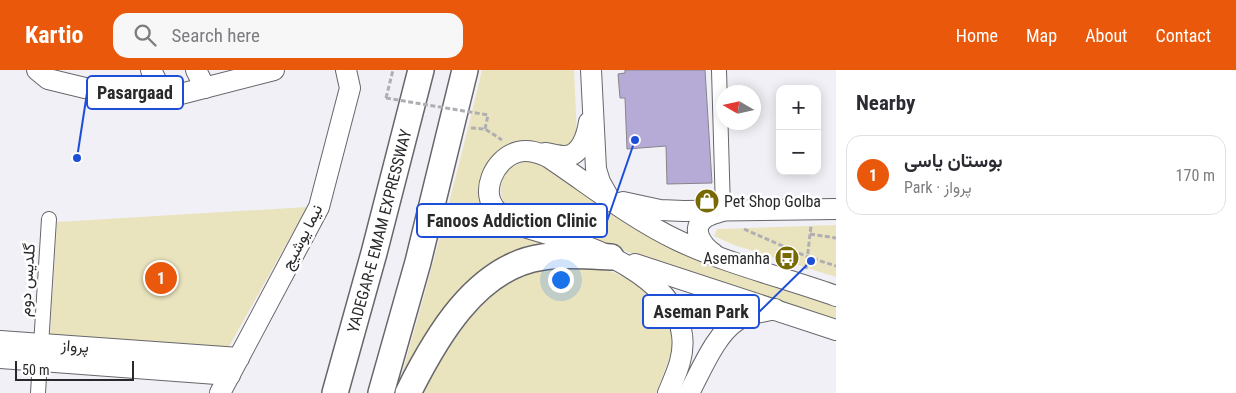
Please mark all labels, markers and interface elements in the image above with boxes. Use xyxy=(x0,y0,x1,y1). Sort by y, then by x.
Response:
search box xyxy=(113,13,463,58)
text: Kartio xyxy=(25,21,83,49)
icon: search xyxy=(131,21,159,49)
text: Search here xyxy=(171,24,260,47)
text: Home xyxy=(956,25,998,46)
text: Map xyxy=(1026,25,1057,46)
text: About xyxy=(1085,25,1127,46)
text: Contact xyxy=(1155,25,1211,46)
callout: Pasargaad xyxy=(87,76,183,109)
text: Pasargaad xyxy=(97,82,173,103)
north arrow xyxy=(716,85,761,130)
map controls xyxy=(776,85,821,175)
button: + xyxy=(776,85,821,130)
text: Nearby xyxy=(856,91,915,115)
street label: YADEGAR-E EMAM EXPRESSWAY xyxy=(343,127,415,335)
button: − xyxy=(776,130,821,175)
text: بوستان یاسی xyxy=(904,149,1003,172)
text: 1 xyxy=(869,166,877,185)
text: 170 m xyxy=(1176,166,1215,185)
text: Park · پرواز xyxy=(904,178,972,197)
shop icon: Pet Shop Golba xyxy=(694,188,720,214)
place label: Pet Shop Golba xyxy=(724,192,821,211)
street label: نیما یوشیج xyxy=(277,201,328,274)
callout: Fanoos Addiction Clinic xyxy=(417,204,607,237)
text: Fanoos Addiction Clinic xyxy=(427,210,597,231)
street label: گلدیس دوم xyxy=(15,243,40,317)
bus stop icon: Asemanha xyxy=(774,245,800,271)
place label: Asemanha xyxy=(703,249,770,268)
pin: 1 xyxy=(145,259,177,297)
your location xyxy=(548,267,574,293)
callout: Aseman Park xyxy=(643,295,759,328)
text: Aseman Park xyxy=(653,301,749,322)
street label: پرواز xyxy=(59,335,90,358)
scale bar xyxy=(15,358,134,381)
text: 50 m xyxy=(22,362,50,378)

